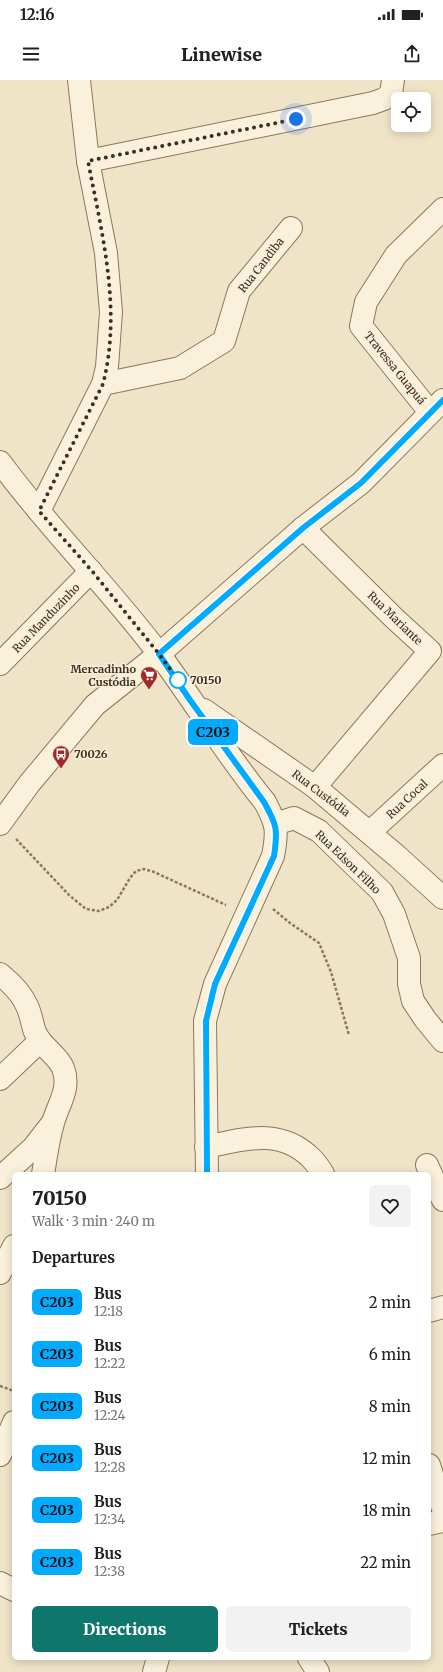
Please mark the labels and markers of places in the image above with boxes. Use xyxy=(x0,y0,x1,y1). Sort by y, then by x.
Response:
place label: Mercadinho Custódia xyxy=(70,662,136,689)
supermarket icon: Mercadinho Custódia xyxy=(139,665,159,690)
marker: 70150 xyxy=(169,671,187,689)
place label: 70150 xyxy=(190,673,222,687)
bus stop icon: 70026 xyxy=(51,744,71,769)
place label: 70026 xyxy=(74,747,108,761)

